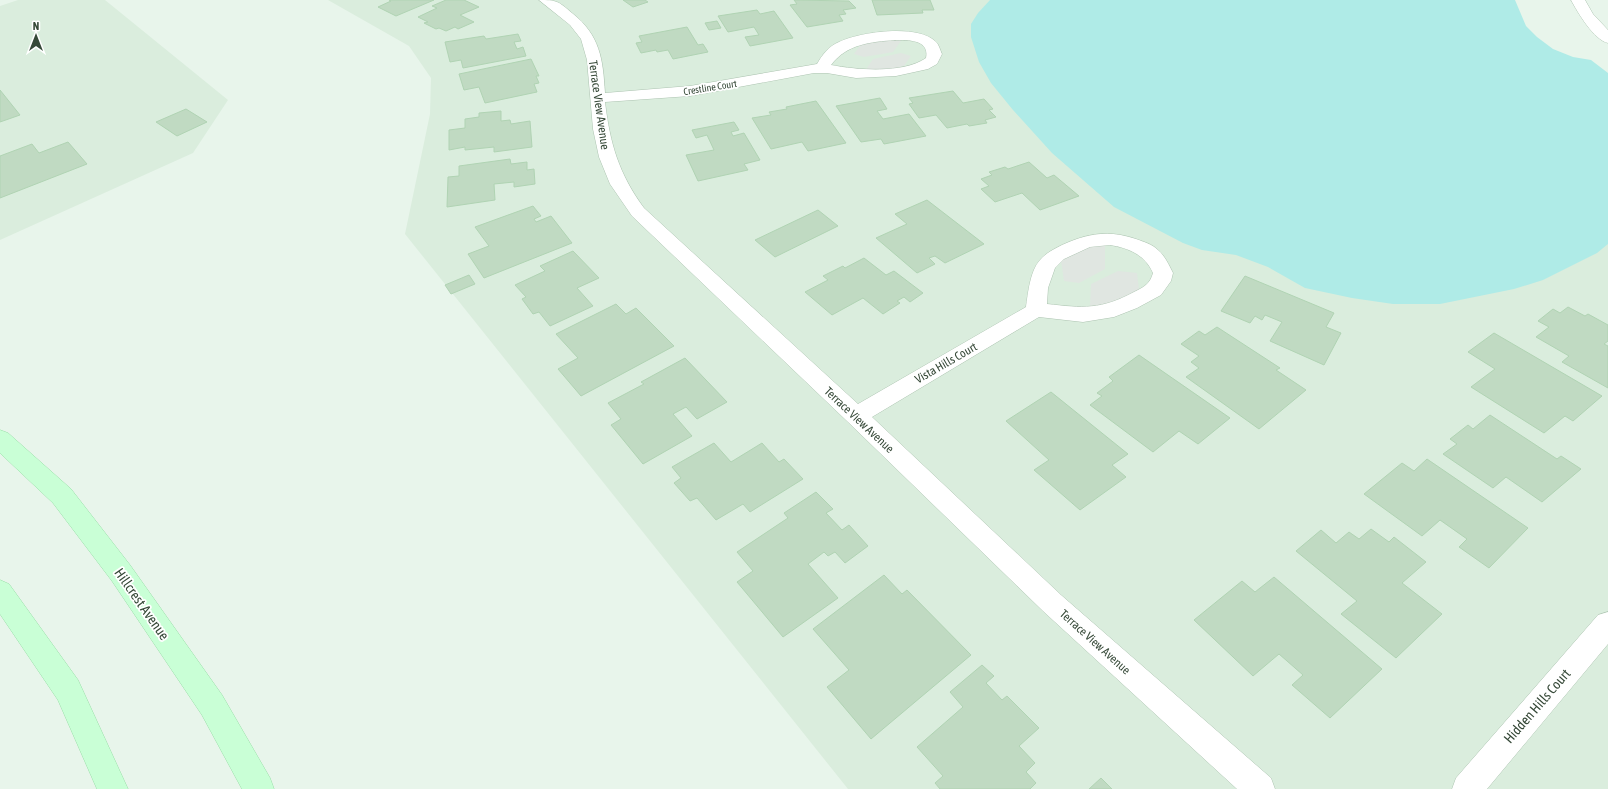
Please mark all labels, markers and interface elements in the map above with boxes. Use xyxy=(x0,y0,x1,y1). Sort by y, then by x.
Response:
north arrow xyxy=(16,16,56,56)
text: N xyxy=(33,20,39,32)
street label: Terrace View Avenue xyxy=(586,59,612,151)
street label: Crestline Court xyxy=(683,78,738,97)
street label: Vista Hills Court xyxy=(913,339,980,386)
street label: Terrace View Avenue xyxy=(821,384,897,456)
street label: Hillcrest Avenue xyxy=(111,565,173,643)
street label: Terrace View Avenue xyxy=(1057,607,1133,677)
street label: Hidden Hills Court xyxy=(1500,666,1574,746)

